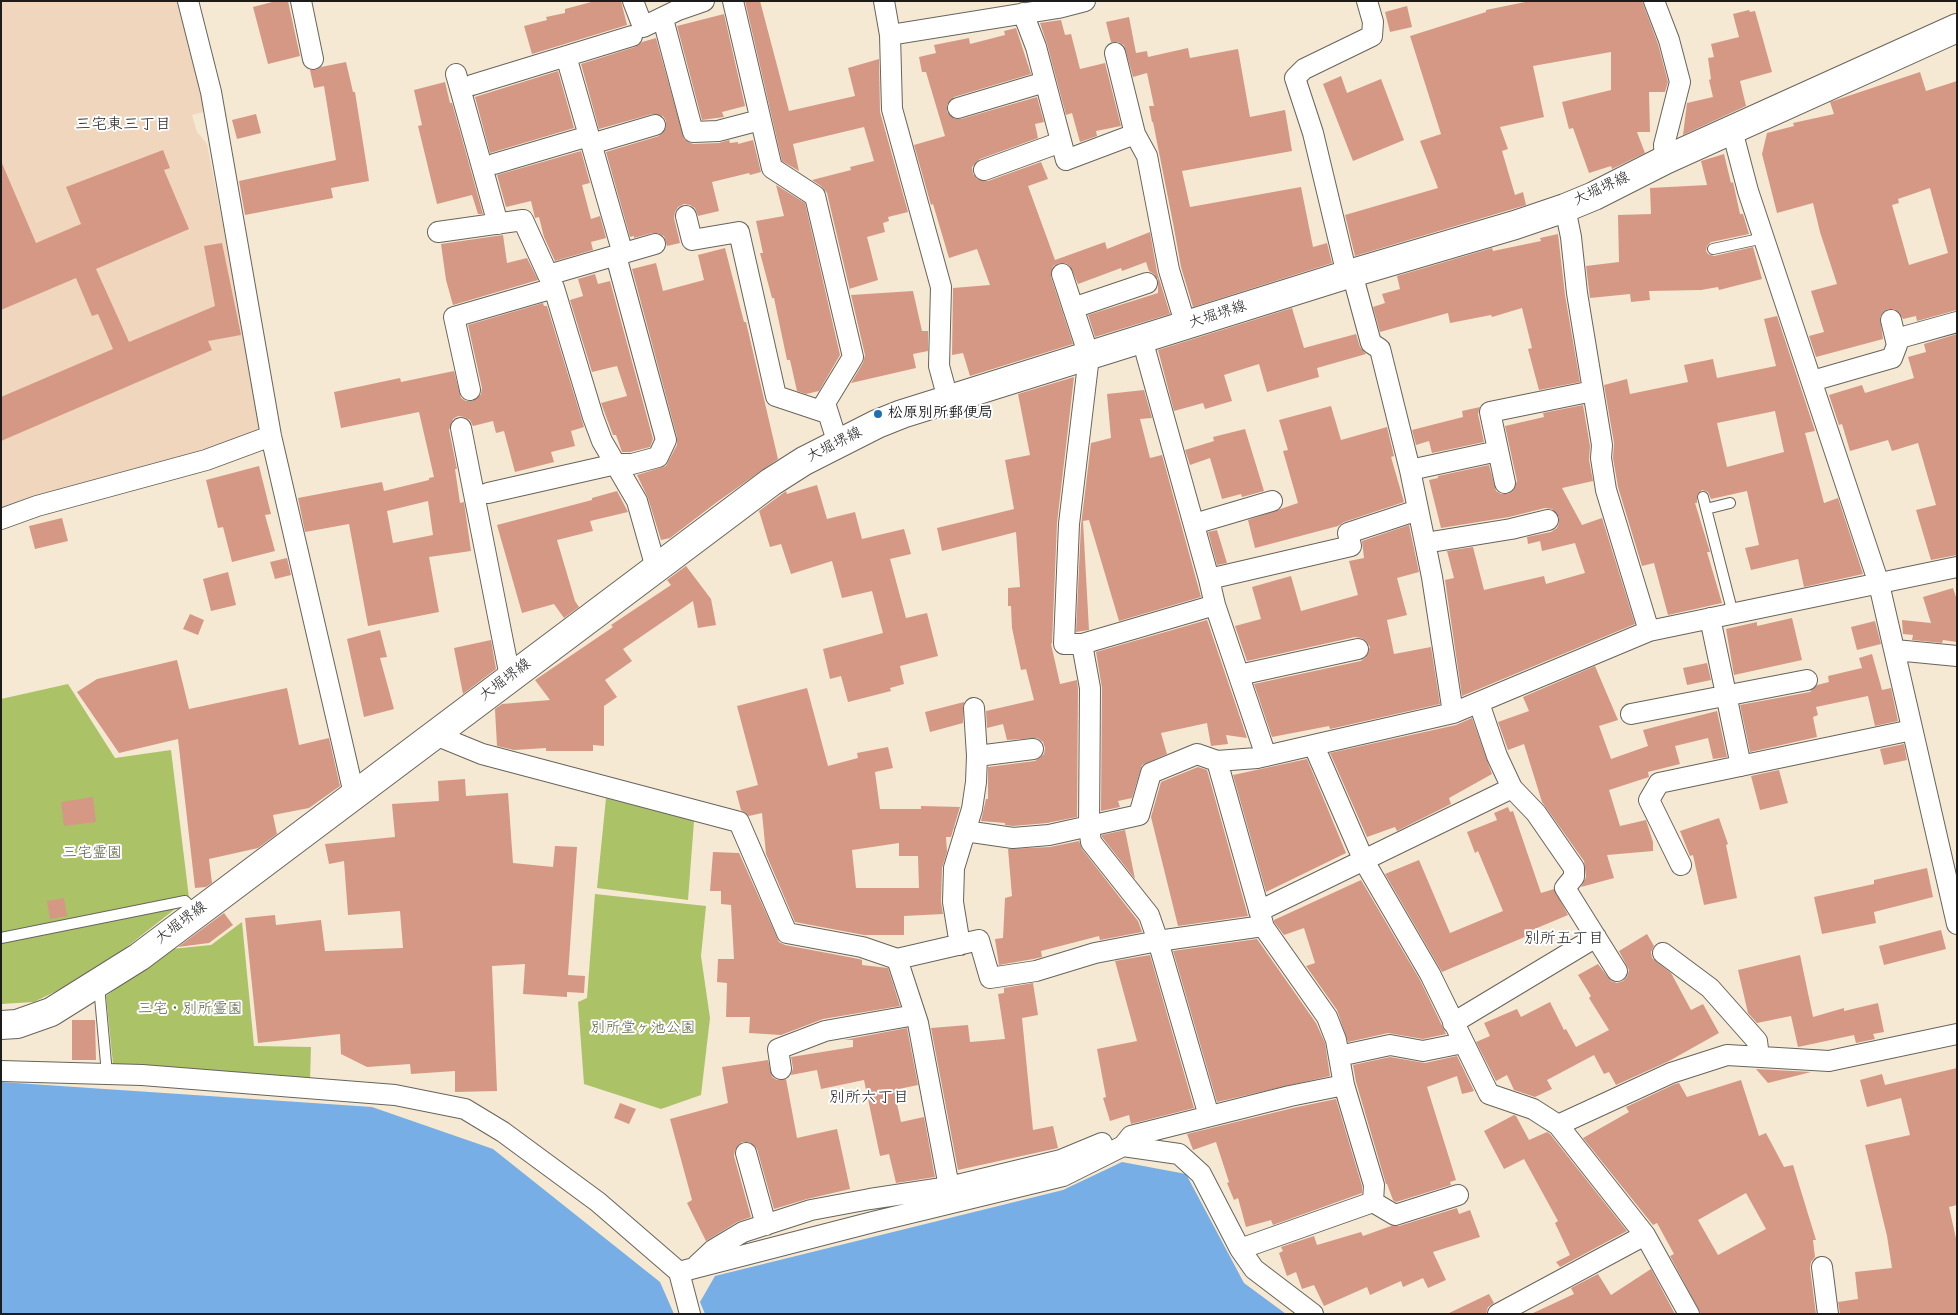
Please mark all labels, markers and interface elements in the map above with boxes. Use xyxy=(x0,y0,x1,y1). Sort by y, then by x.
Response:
district label: 三宅東三丁目 xyxy=(75,116,171,136)
street label: 大堀堺線 xyxy=(1571,169,1633,211)
street label: 大堀堺線 xyxy=(1187,298,1249,334)
place label: 松原別所郵便局 xyxy=(888,405,993,423)
marker: 松原別所郵便局 xyxy=(872,408,884,420)
street label: 大堀堺線 xyxy=(804,424,866,468)
street label: 大堀堺線 xyxy=(477,656,535,706)
park label: 三宅霊園 xyxy=(62,845,122,863)
street label: 大堀堺線 xyxy=(153,899,211,949)
district label: 別所五丁目 xyxy=(1524,930,1604,950)
park label: 三宅・別所霊園 xyxy=(138,1001,242,1019)
park label: 別所堂ヶ池公園 xyxy=(591,1020,695,1038)
district label: 別所六丁目 xyxy=(829,1089,909,1109)

